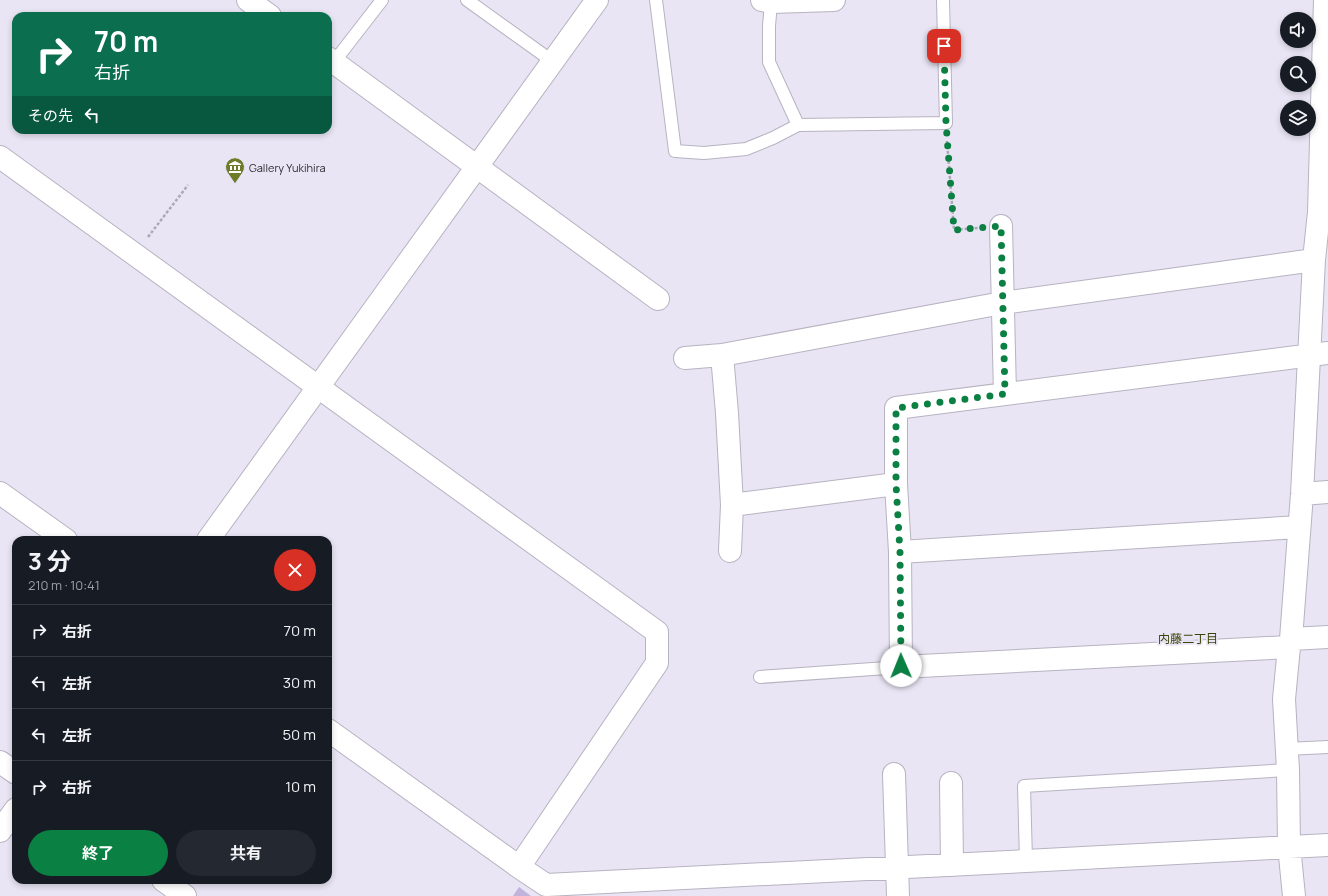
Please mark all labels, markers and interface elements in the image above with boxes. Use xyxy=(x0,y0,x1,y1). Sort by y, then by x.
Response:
map controls xyxy=(1280,12,1316,136)
button: sound xyxy=(1280,12,1316,48)
text: 70 m xyxy=(94,22,158,60)
icon: right xyxy=(28,28,80,80)
pin xyxy=(927,29,961,63)
icon: arrive xyxy=(933,35,955,57)
button: search xyxy=(1280,56,1316,92)
text: 右折 xyxy=(94,60,130,84)
button: layers xyxy=(1280,100,1316,136)
icon: left xyxy=(81,104,103,126)
text: その先 xyxy=(28,105,73,126)
museum icon: Gallery Yukihira xyxy=(224,156,246,184)
place label: Gallery Yukihira xyxy=(249,160,326,175)
text: 3 分 xyxy=(28,544,71,577)
button: close xyxy=(274,549,316,591)
text: 210 m · 10:41 xyxy=(28,576,100,594)
icon: right xyxy=(28,620,50,642)
text: 70 m xyxy=(284,620,316,641)
text: 右折 xyxy=(62,621,92,642)
district label: 内藤二丁目 xyxy=(1158,630,1218,647)
position arrow xyxy=(880,645,922,687)
icon: left xyxy=(28,672,50,694)
text: 30 m xyxy=(283,672,316,693)
text: 左折 xyxy=(62,673,92,694)
icon: left xyxy=(28,724,50,746)
text: 50 m xyxy=(282,724,316,745)
text: 左折 xyxy=(62,725,92,746)
icon: right xyxy=(28,776,50,798)
text: 10 m xyxy=(285,776,316,797)
text: 右折 xyxy=(62,777,92,798)
button: 終了 xyxy=(28,830,168,876)
button: 共有 xyxy=(176,830,316,876)

